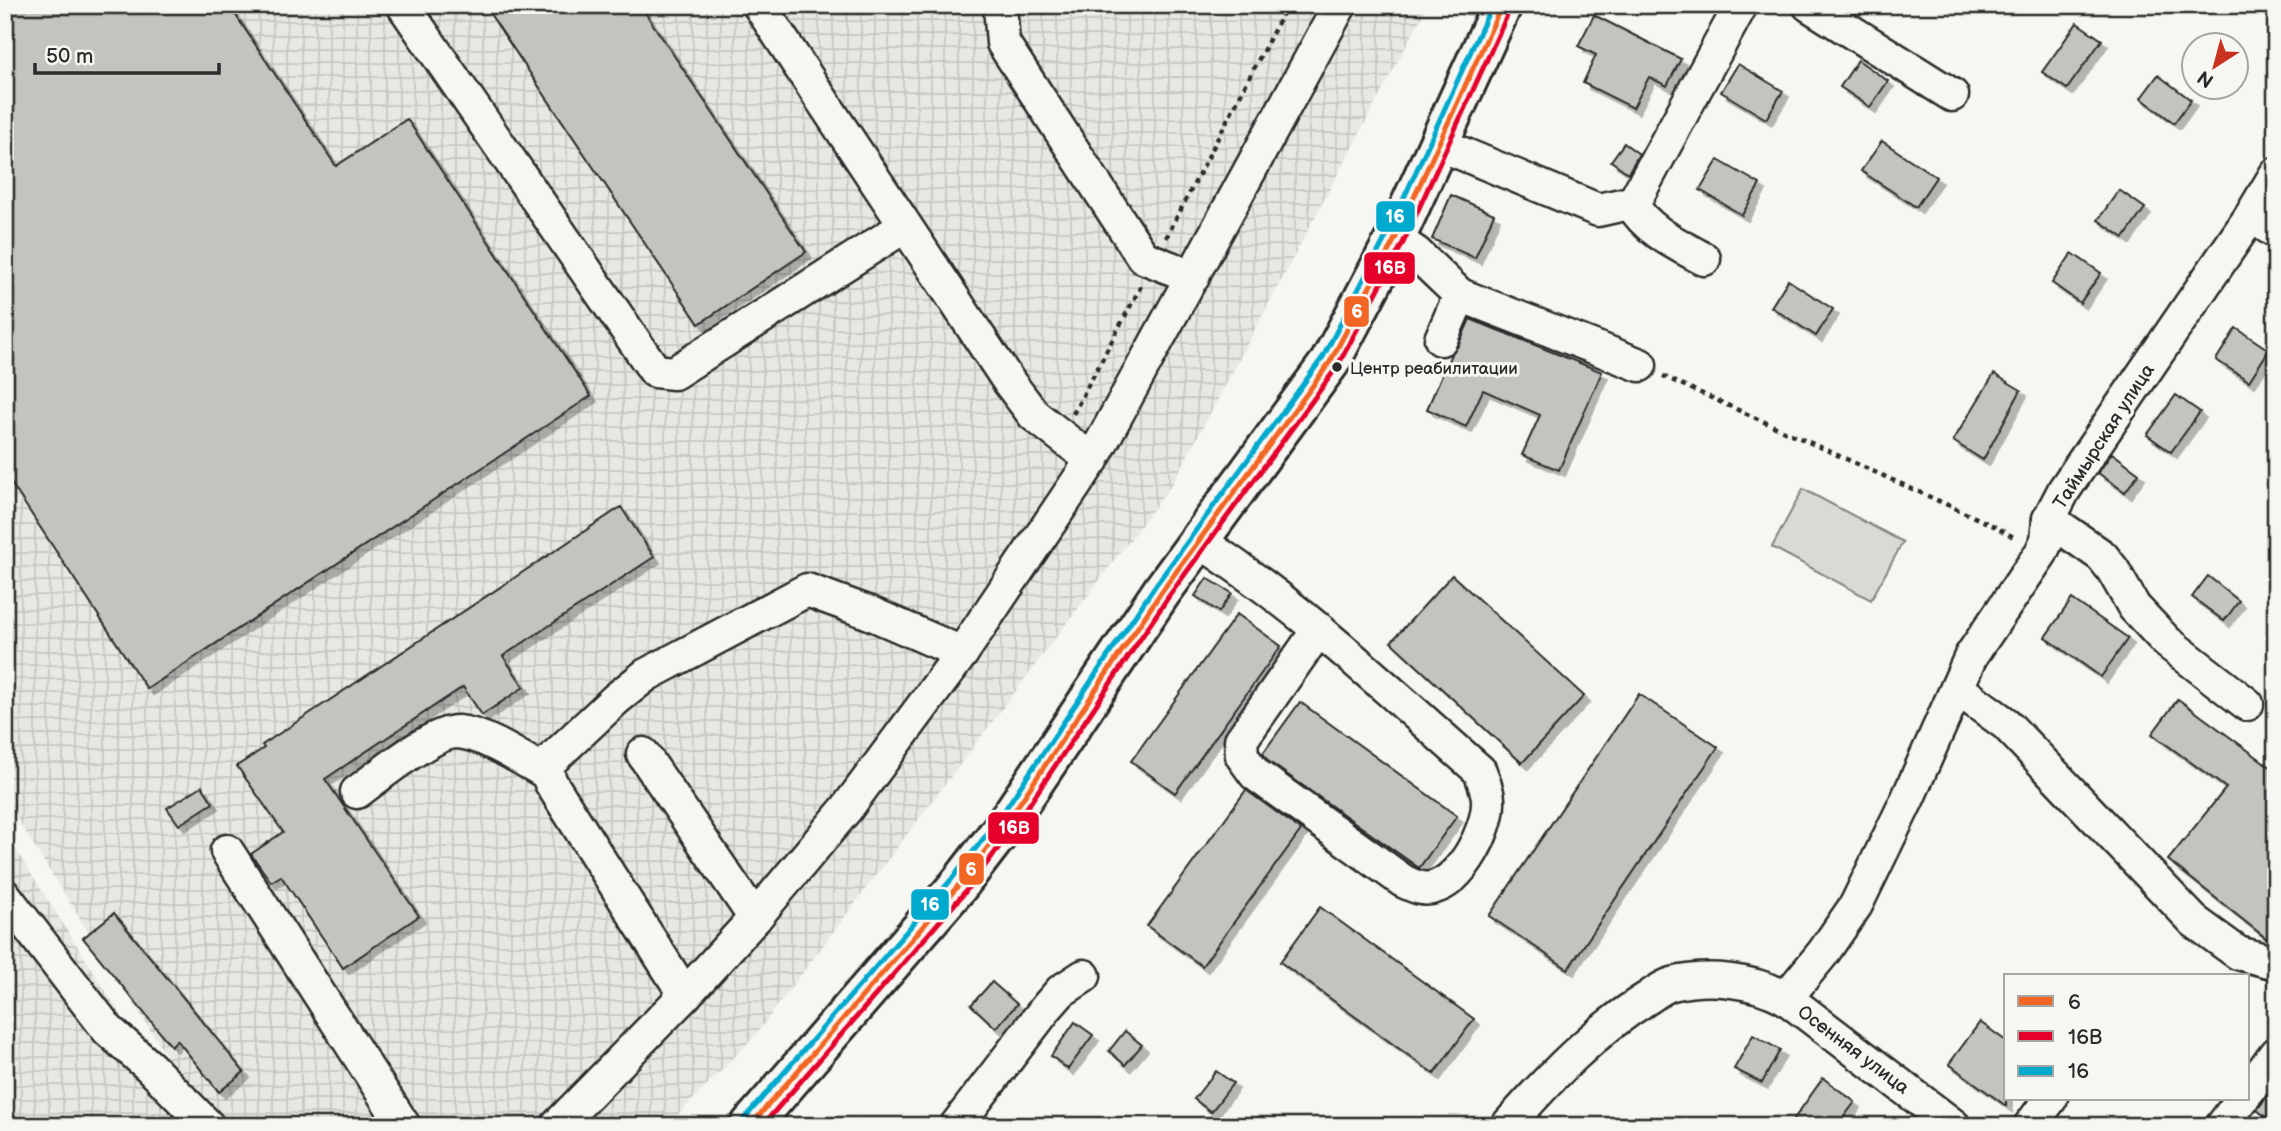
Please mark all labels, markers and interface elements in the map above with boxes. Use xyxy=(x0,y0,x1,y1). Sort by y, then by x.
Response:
scale bar xyxy=(35,32,219,76)
north arrow xyxy=(2180,32,2250,102)
text: 50 m xyxy=(46,44,93,69)
text: N xyxy=(2193,65,2218,92)
line badge: 16 xyxy=(1375,200,1416,233)
text: 16 xyxy=(1385,206,1405,229)
line badge: 16В xyxy=(1363,251,1416,285)
text: 16В xyxy=(1374,257,1406,280)
line badge: 6 xyxy=(1343,295,1370,328)
text: 6 xyxy=(1351,301,1363,324)
place label: Центр реабилитации xyxy=(1350,359,1518,379)
marker: Центр реабилитации xyxy=(1330,360,1344,374)
street label: Таймырская улица xyxy=(2049,360,2160,514)
line badge: 16В xyxy=(987,811,1040,845)
text: 16В xyxy=(998,817,1030,840)
line badge: 6 xyxy=(958,852,985,886)
text: 6 xyxy=(965,859,977,882)
line badge: 16 xyxy=(910,888,950,921)
text: 16 xyxy=(920,894,940,917)
legend xyxy=(2004,974,2250,1100)
text: 6 xyxy=(2068,990,2081,1015)
street label: Осенняя улица xyxy=(1793,1001,1913,1100)
text: 16В xyxy=(2068,1025,2102,1050)
text: 16 xyxy=(2068,1059,2089,1084)

